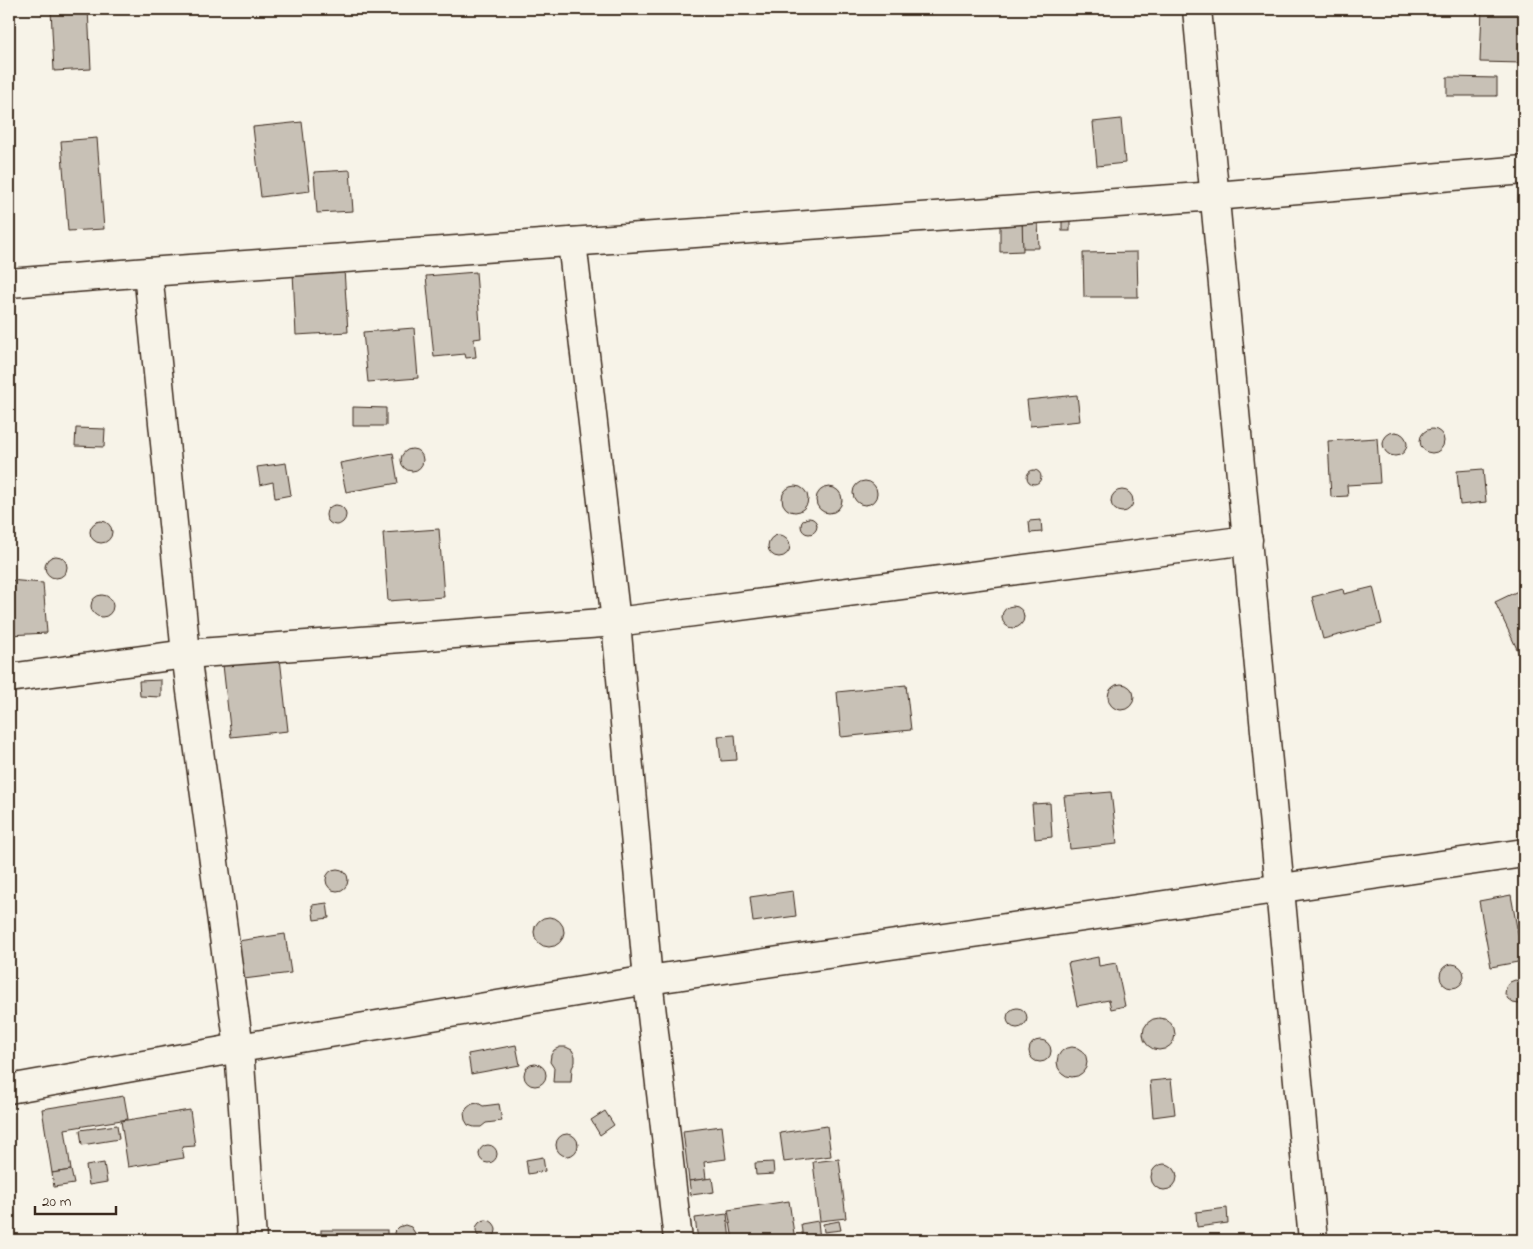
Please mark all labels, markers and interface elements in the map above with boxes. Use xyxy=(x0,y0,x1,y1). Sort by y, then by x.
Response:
scale bar xyxy=(35,1184,116,1216)
text: 20 m xyxy=(42,1191,72,1213)

